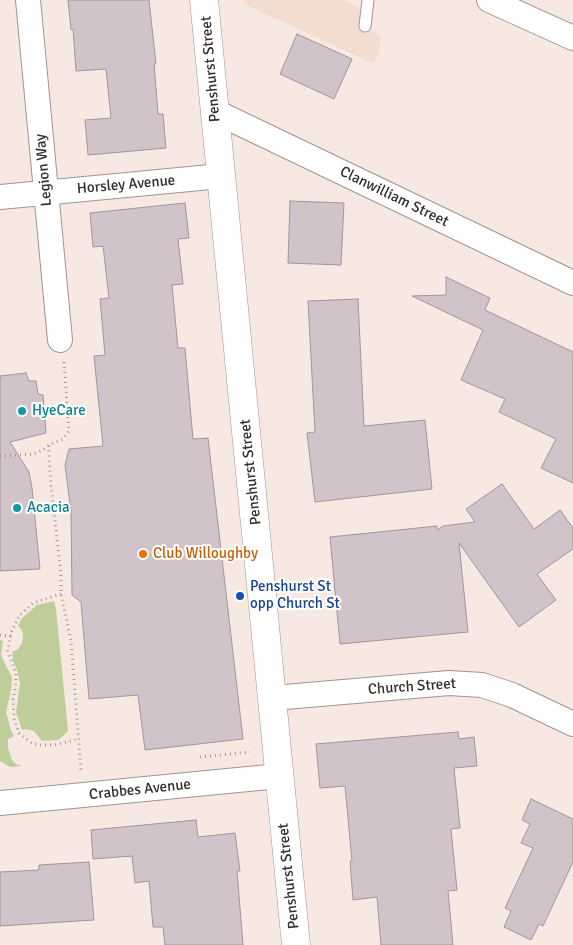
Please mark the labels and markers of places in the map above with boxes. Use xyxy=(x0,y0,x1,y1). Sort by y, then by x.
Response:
place label: HyeCare xyxy=(32,402,86,420)
marker: HyeCare xyxy=(16,405,28,417)
place label: Acacia xyxy=(27,499,70,517)
marker: Acacia xyxy=(11,502,23,514)
place label: Club Willoughby xyxy=(153,545,258,563)
marker: Club Willoughby xyxy=(137,548,149,560)
place label: Penshurst St opp Church St xyxy=(250,578,340,613)
marker: Penshurst St opp Church St xyxy=(234,590,246,602)

